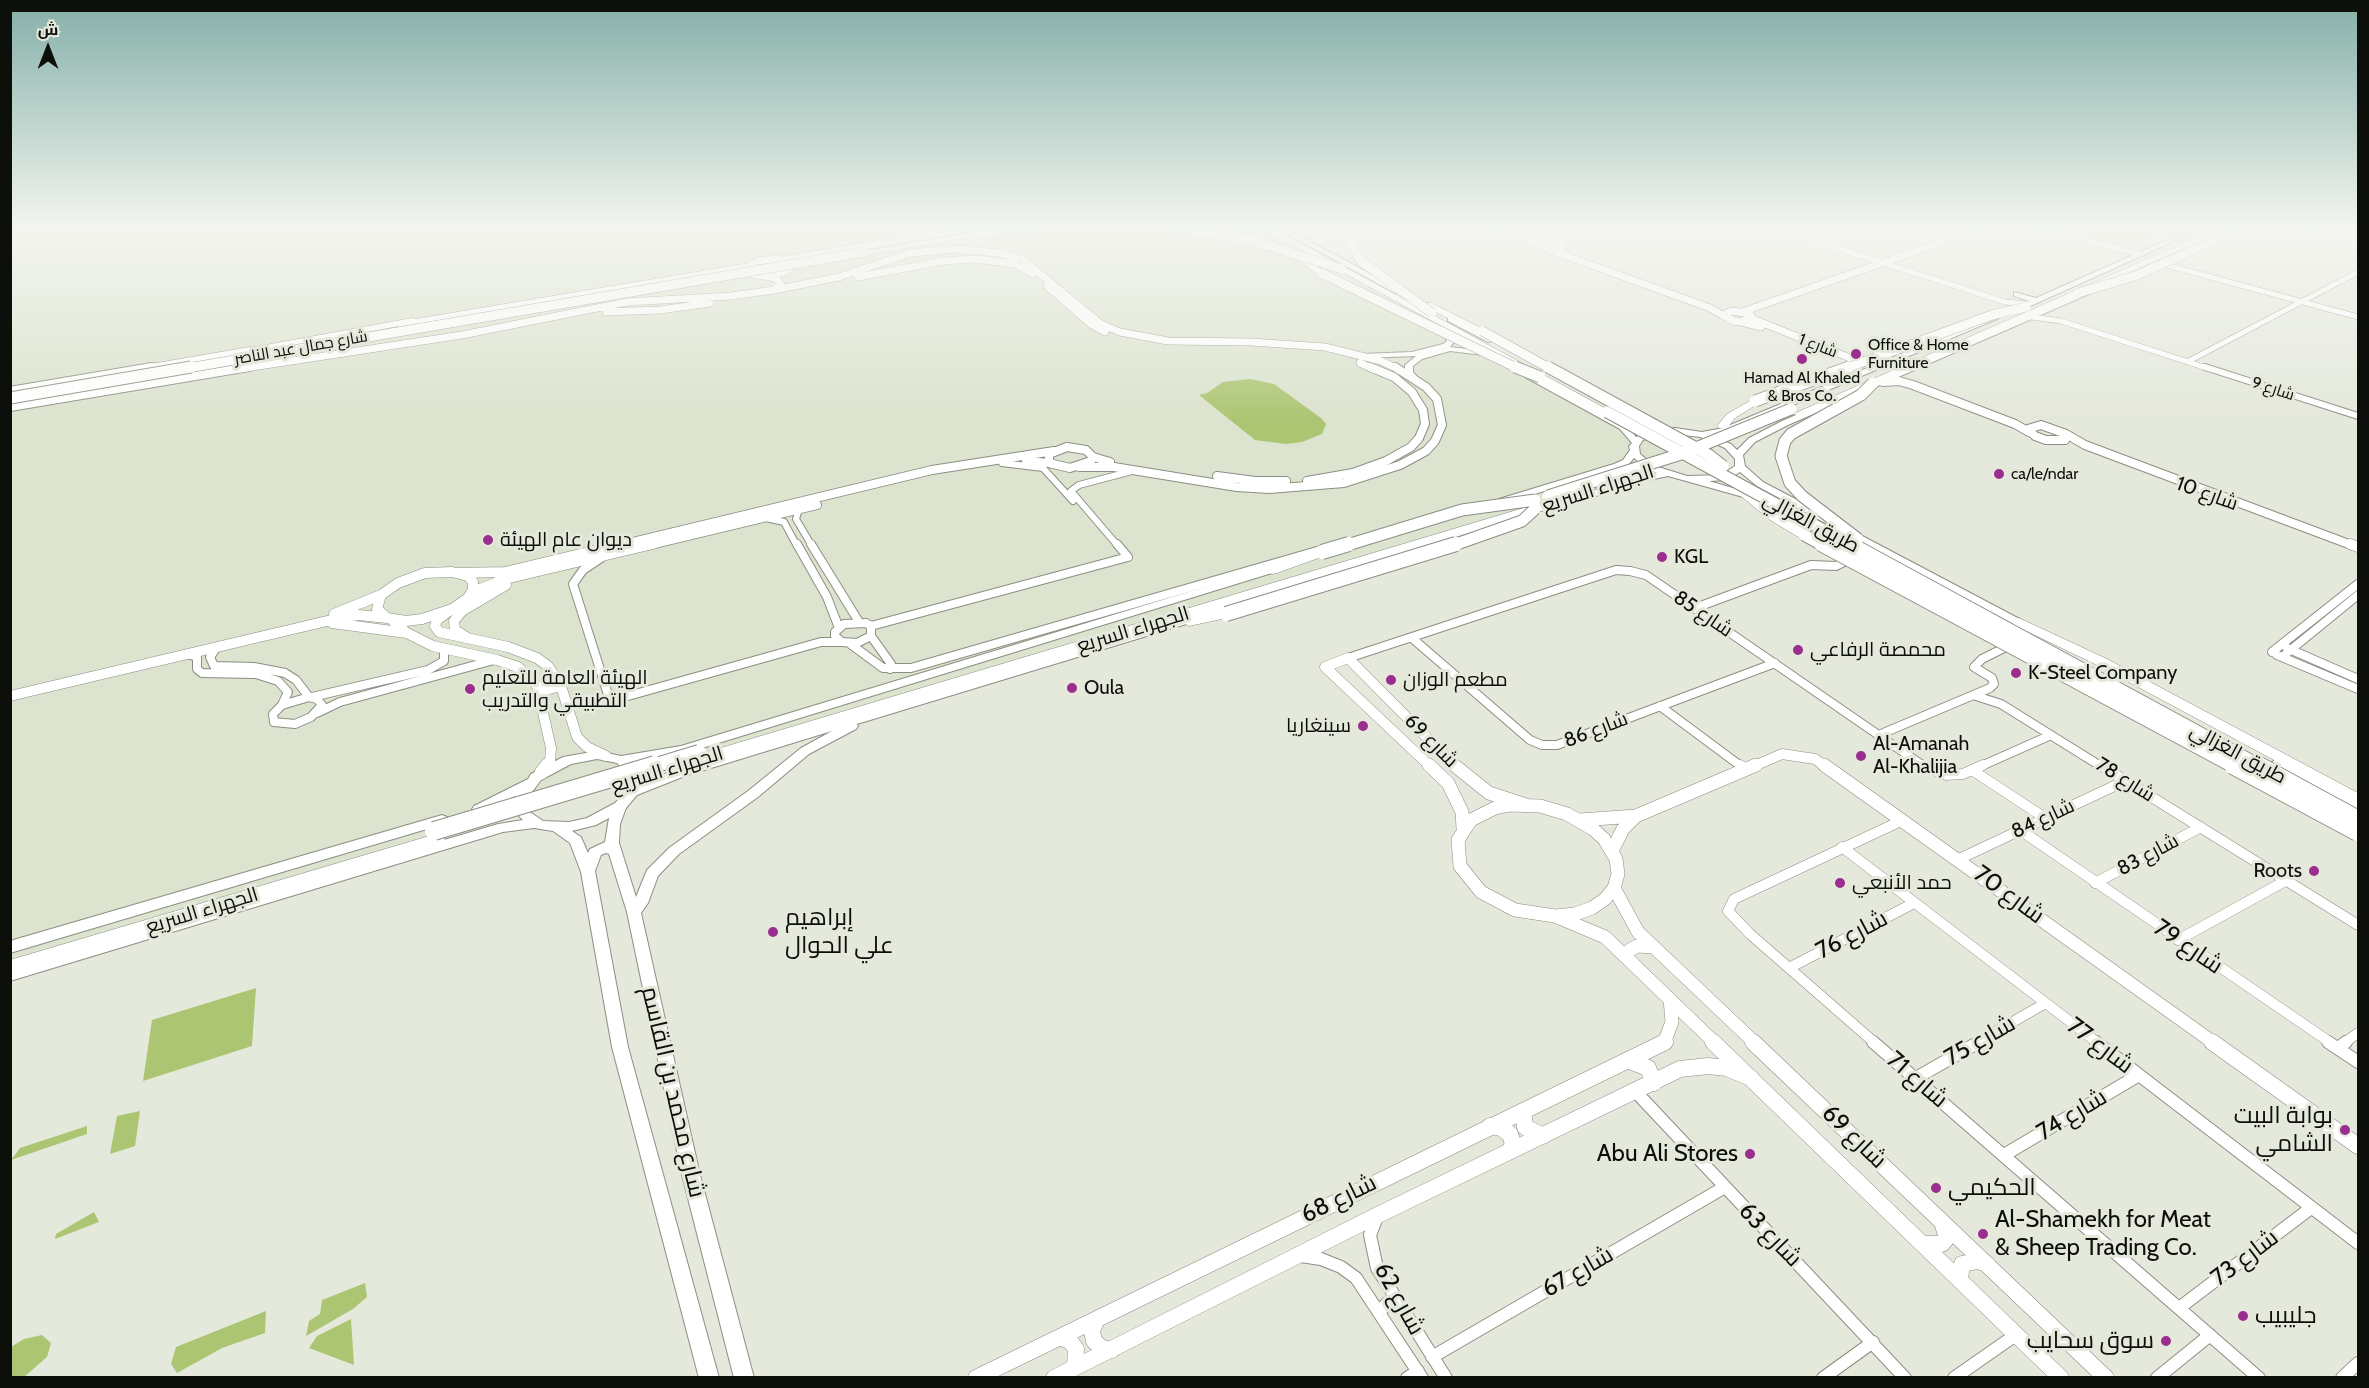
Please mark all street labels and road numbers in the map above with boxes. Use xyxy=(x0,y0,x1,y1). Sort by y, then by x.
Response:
street label: شارع جمال عبد الناصر xyxy=(233,327,369,369)
street label: شارع 1 xyxy=(1796,330,1840,362)
street label: شارع 9 xyxy=(2249,373,2297,405)
street label: الجهراء السريع xyxy=(1539,460,1657,518)
street label: شارع 10 xyxy=(2173,472,2241,516)
street label: طريق الغزالي xyxy=(1759,488,1863,558)
street label: شارع 85 xyxy=(1669,586,1737,642)
street label: الجهراء السريع xyxy=(1074,602,1192,658)
street label: شارع 86 xyxy=(1561,707,1631,753)
street label: شارع 69 xyxy=(1399,709,1463,773)
street label: طريق الغزالي xyxy=(2186,719,2290,789)
street label: الجهراء السريع xyxy=(608,742,726,798)
street label: شارع 78 xyxy=(2091,752,2159,808)
street label: شارع 84 xyxy=(2008,794,2078,844)
street label: شارع 83 xyxy=(2113,829,2183,881)
street label: شارع 70 xyxy=(1968,860,2050,930)
street label: الجهراء السريع xyxy=(143,883,261,939)
street label: شارع 76 xyxy=(1811,904,1893,966)
street label: شارع 79 xyxy=(2148,913,2228,981)
street label: شارع محمد بن القاسم xyxy=(635,984,711,1200)
street label: شارع 75 xyxy=(1939,1009,2021,1073)
street label: شارع 77 xyxy=(2061,1012,2139,1080)
street label: شارع 71 xyxy=(1880,1046,1954,1114)
street label: شارع 74 xyxy=(2032,1083,2112,1147)
street label: شارع 69 xyxy=(1816,1099,1892,1175)
street label: شارع 68 xyxy=(1297,1169,1381,1229)
street label: شارع 63 xyxy=(1732,1197,1808,1273)
street label: شارع 73 xyxy=(2206,1223,2284,1293)
street label: شارع 67 xyxy=(1537,1240,1619,1304)
street label: شارع 62 xyxy=(1367,1258,1431,1340)

